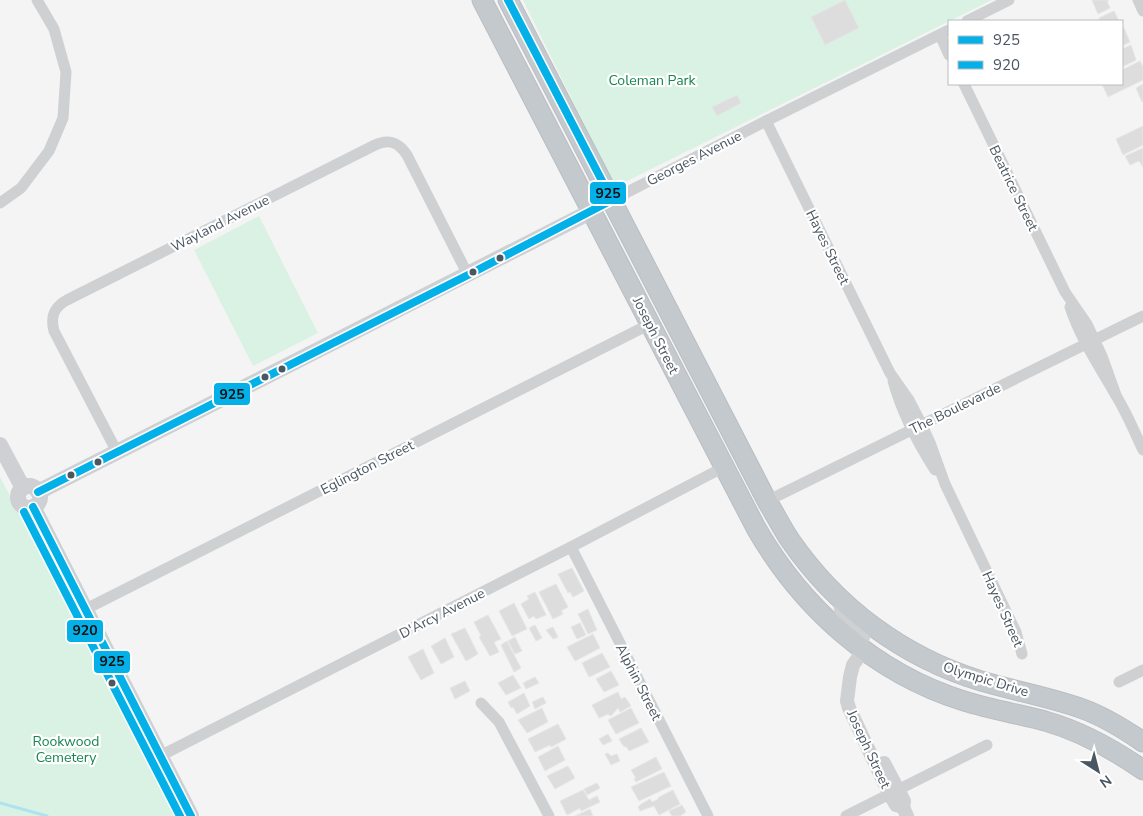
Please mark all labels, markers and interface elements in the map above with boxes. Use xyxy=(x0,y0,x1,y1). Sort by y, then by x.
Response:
legend xyxy=(948,20,1123,85)
text: 925 xyxy=(993,30,1020,50)
text: 920 xyxy=(993,55,1020,75)
park label: Coleman Park xyxy=(608,71,697,90)
street label: Georges Avenue xyxy=(644,126,745,191)
street label: Beatrice Street xyxy=(985,142,1043,234)
line badge: 925 xyxy=(589,181,627,205)
text: 925 xyxy=(595,184,621,203)
street label: Wayland Avenue xyxy=(168,190,273,256)
street label: Hayes Street xyxy=(801,207,854,288)
unlabelled marker xyxy=(495,253,505,263)
unlabelled marker xyxy=(468,267,478,277)
street label: Joseph Street xyxy=(627,292,683,377)
unlabelled marker xyxy=(277,364,287,374)
unlabelled marker xyxy=(260,372,270,382)
street label: The Boulevarde xyxy=(907,378,1004,439)
line badge: 925 xyxy=(213,382,251,406)
text: 925 xyxy=(219,385,245,404)
street label: Eglington Street xyxy=(317,436,417,499)
unlabelled marker xyxy=(93,457,103,467)
unlabelled marker xyxy=(66,470,76,480)
street label: Hayes Street xyxy=(977,568,1028,650)
street label: D'Arcy Avenue xyxy=(396,584,488,643)
line badge: 920 xyxy=(66,619,104,643)
text: 920 xyxy=(72,621,98,640)
street label: Alphin Street xyxy=(611,641,666,724)
line badge: 925 xyxy=(93,650,131,674)
text: 925 xyxy=(99,652,125,671)
street label: Olympic Drive xyxy=(941,657,1031,702)
unlabelled marker xyxy=(107,678,117,688)
street label: Joseph Street xyxy=(842,706,895,792)
park label: Rookwood Cemetery xyxy=(33,732,99,767)
north arrow xyxy=(1073,746,1123,796)
text: N xyxy=(1096,770,1115,792)

